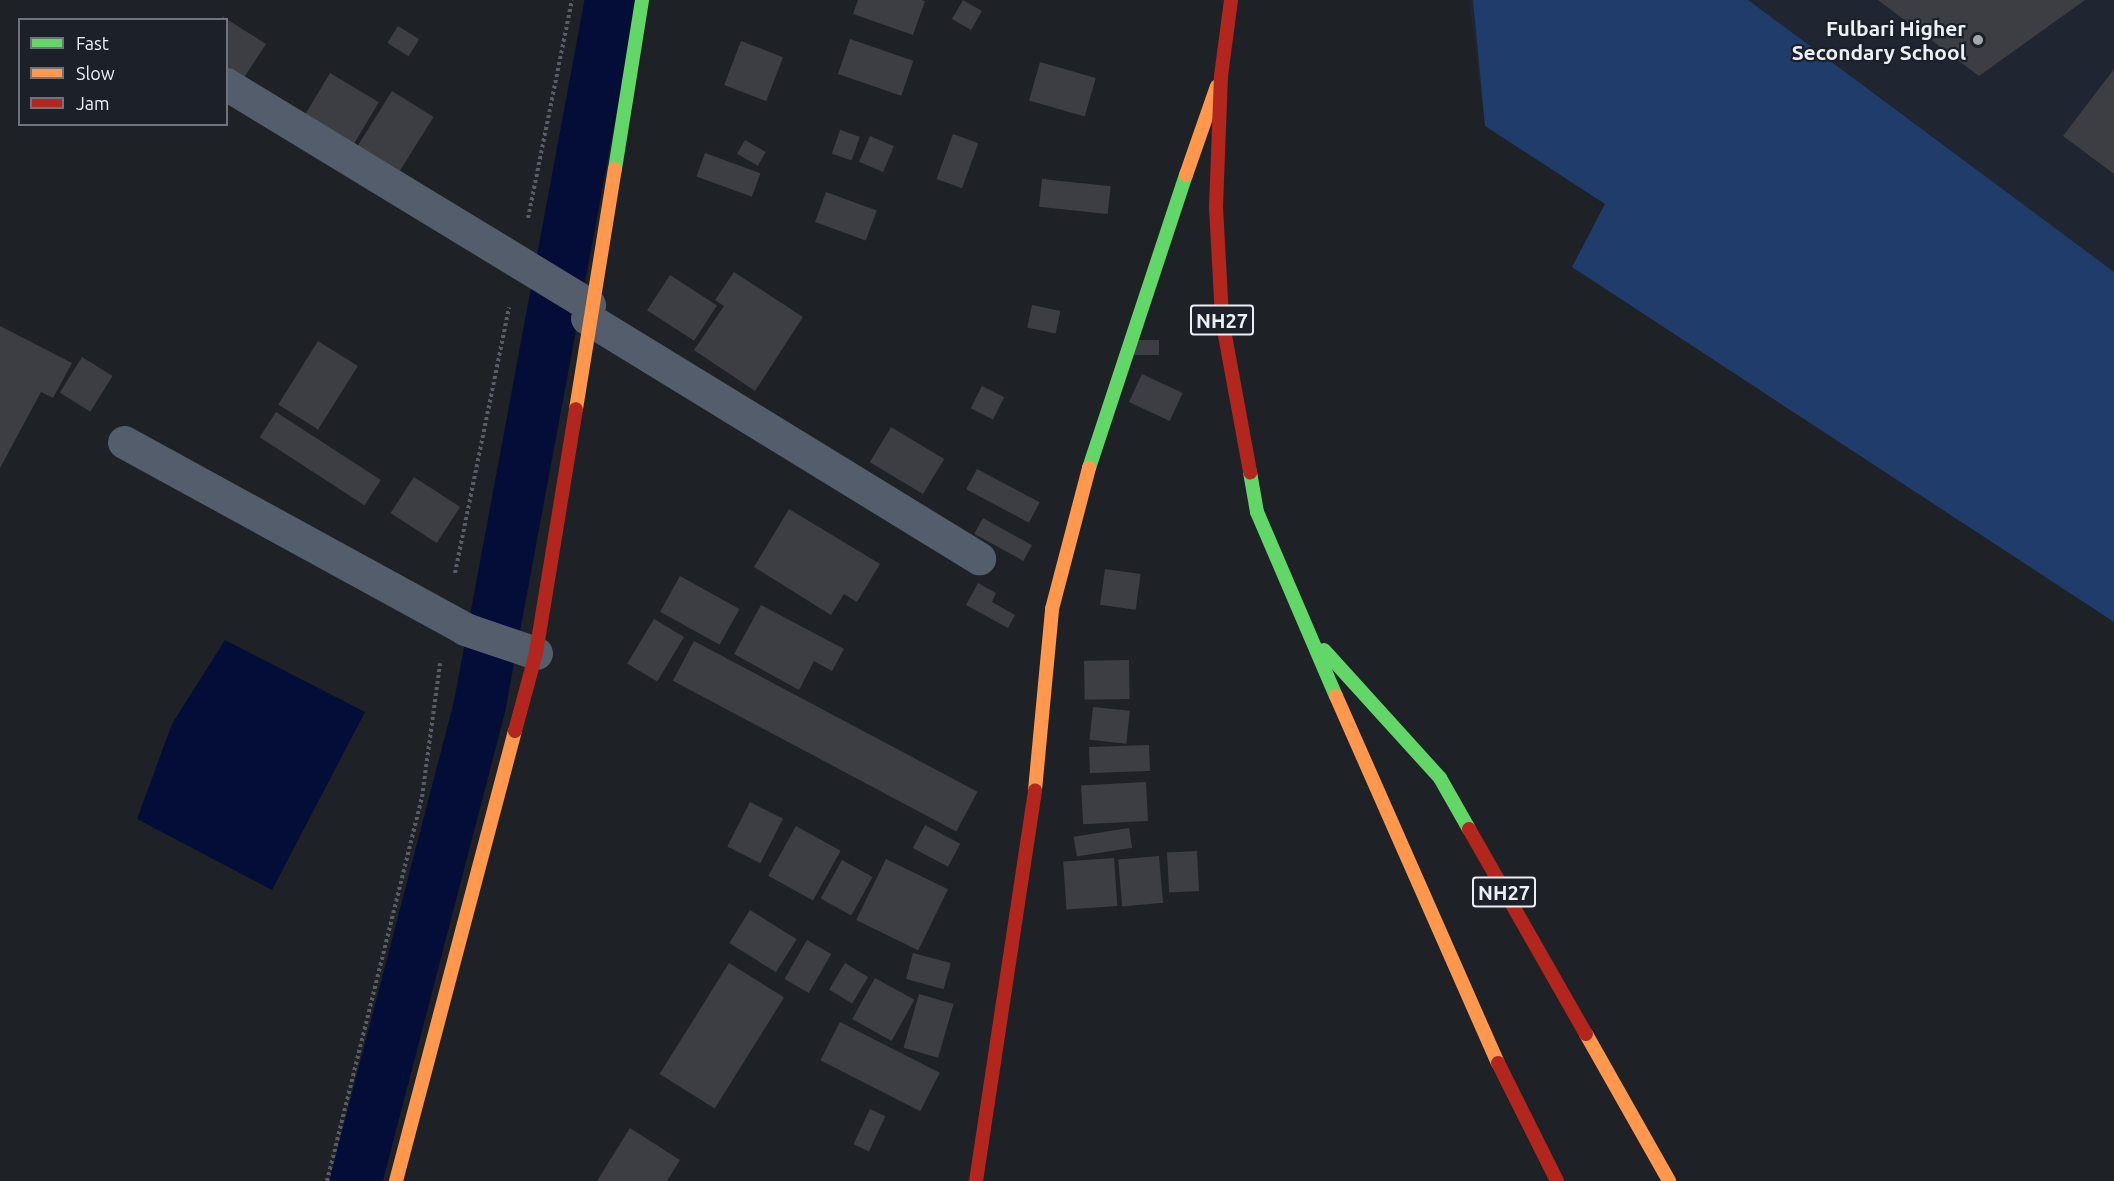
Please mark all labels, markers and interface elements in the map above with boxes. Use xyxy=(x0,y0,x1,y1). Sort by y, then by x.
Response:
place label: Fulbari Higher Secondary School xyxy=(1792,15,1966,65)
legend xyxy=(18,18,228,126)
text: Fast xyxy=(76,33,109,53)
marker: Fulbari Higher Secondary School xyxy=(1971,33,1985,47)
text: Slow xyxy=(76,63,115,83)
text: Jam xyxy=(76,93,110,113)
road number: NH27 xyxy=(1189,303,1255,337)
road number: NH27 xyxy=(1471,875,1537,909)

